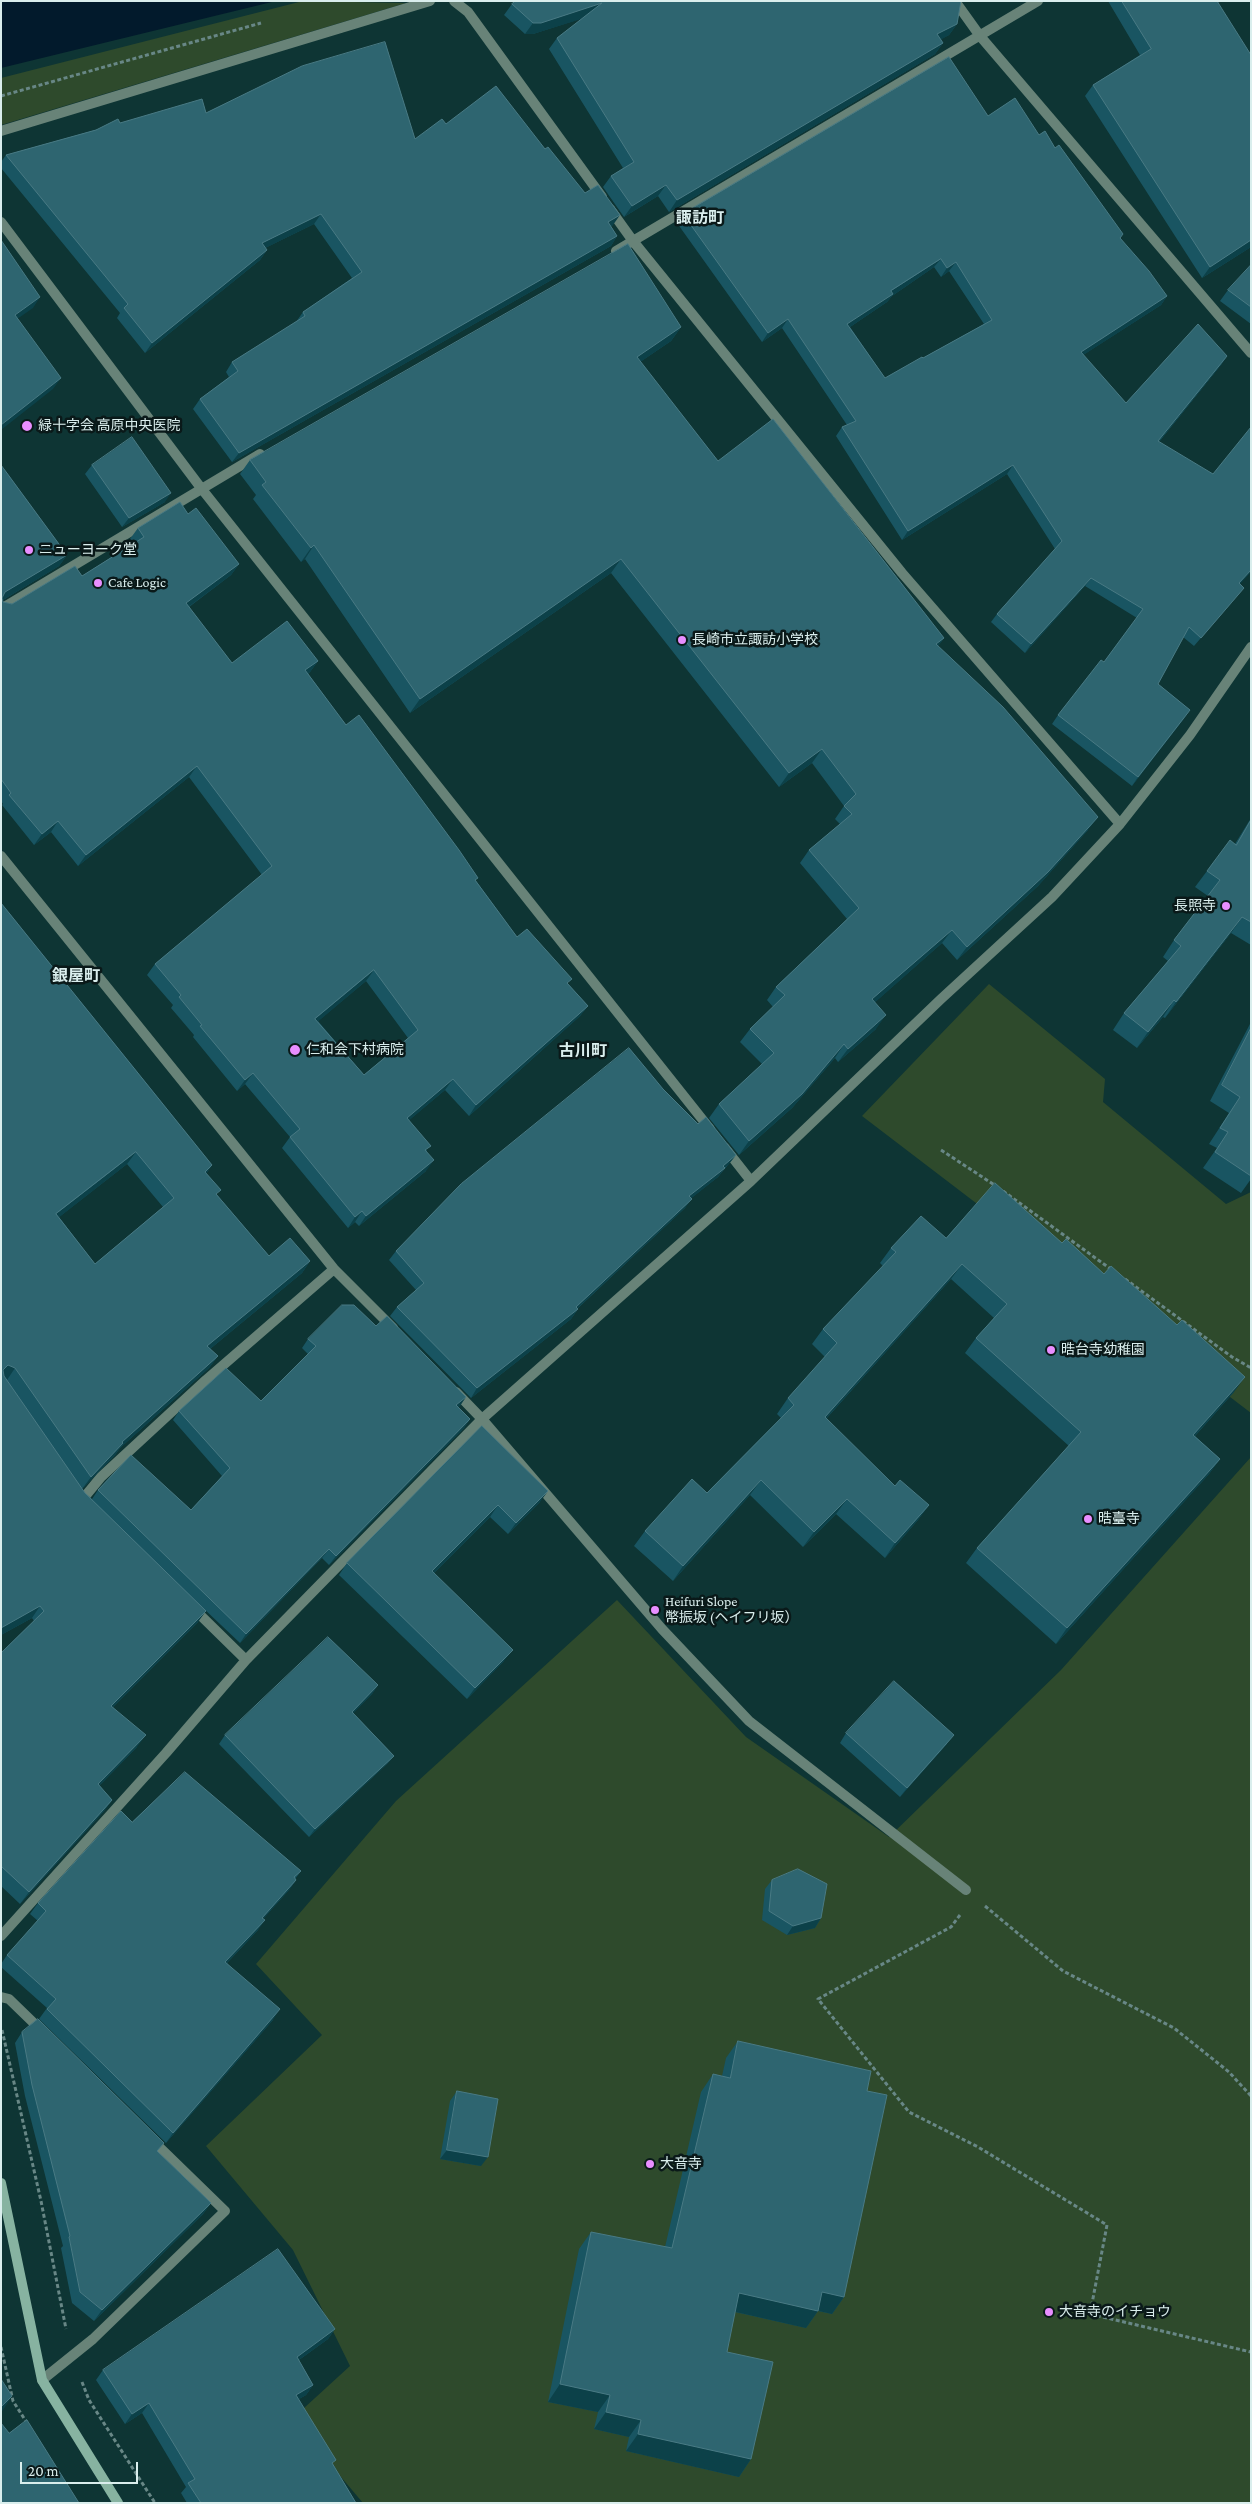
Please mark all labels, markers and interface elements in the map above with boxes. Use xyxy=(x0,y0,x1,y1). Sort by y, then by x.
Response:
district label: 諏訪町 xyxy=(676,208,724,228)
place label: 緑十字会 高原中央医院 xyxy=(38,418,181,434)
marker: 緑十字会 高原中央医院 xyxy=(20,419,34,433)
place label: ニューヨーク堂 xyxy=(39,542,137,558)
marker: ニューヨーク堂 xyxy=(23,544,35,556)
place label: Cafe Logic xyxy=(108,575,166,591)
marker: Cafe Logic xyxy=(92,577,104,589)
place label: 長崎市立諏訪小学校 xyxy=(692,632,818,648)
marker: 長崎市立諏訪小学校 xyxy=(676,634,688,646)
place label: 長照寺 xyxy=(1174,898,1216,914)
marker: 長照寺 xyxy=(1220,900,1232,912)
district label: 銀屋町 xyxy=(52,966,100,986)
district label: 古川町 xyxy=(559,1041,607,1061)
place label: 仁和会下村病院 xyxy=(306,1042,404,1058)
marker: 仁和会下村病院 xyxy=(288,1043,302,1057)
place label: 晧台寺幼稚園 xyxy=(1061,1342,1145,1358)
marker: 晧台寺幼稚園 xyxy=(1045,1344,1057,1356)
place label: 晧臺寺 xyxy=(1098,1511,1140,1527)
marker: 晧臺寺 xyxy=(1082,1513,1094,1525)
place label: Heifuri Slope 幣振坂 (ヘイフリ坂） xyxy=(665,1594,799,1626)
marker: Heifuri Slope 幣振坂 (ヘイフリ坂） xyxy=(649,1604,661,1616)
place label: 大音寺 xyxy=(660,2156,702,2172)
marker: 大音寺 xyxy=(644,2158,656,2170)
place label: 大音寺のイチョウ xyxy=(1059,2304,1171,2320)
marker: 大音寺のイチョウ xyxy=(1043,2306,1055,2318)
scale bar xyxy=(22,2452,140,2484)
text: 20 m xyxy=(28,2463,59,2479)

